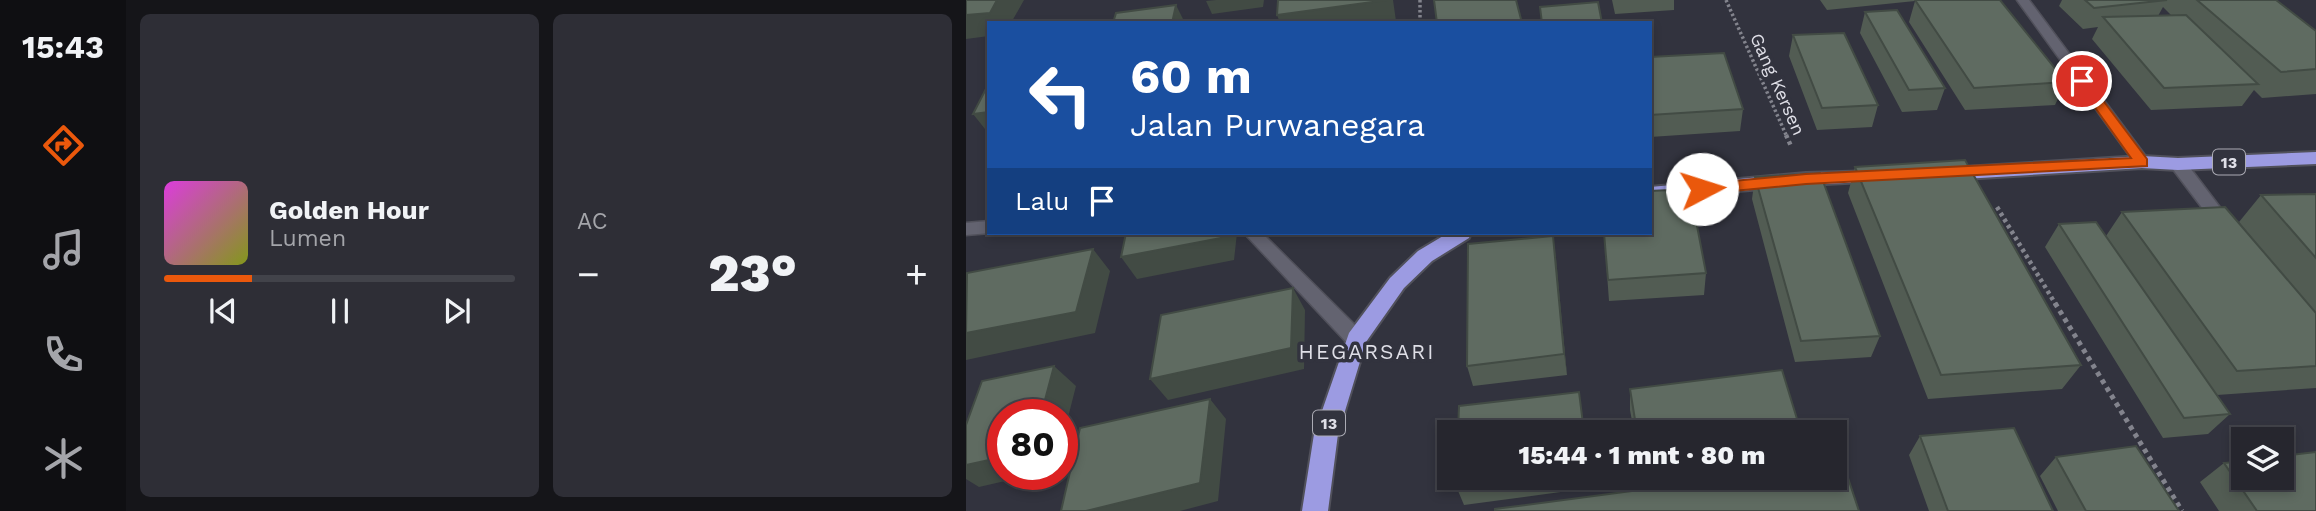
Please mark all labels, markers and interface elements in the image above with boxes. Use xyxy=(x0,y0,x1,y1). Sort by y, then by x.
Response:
text: 15:43 xyxy=(22,28,104,66)
street label: Gang Kersen xyxy=(1746,30,1810,138)
text: 60 m xyxy=(1130,47,1252,105)
icon: left xyxy=(1015,49,1106,140)
pin xyxy=(2052,51,2112,111)
icon: arrive xyxy=(2063,62,2101,100)
text: Jalan Purwanegara xyxy=(1130,106,1425,144)
icon: directions xyxy=(39,121,88,170)
road number: 13 xyxy=(2213,150,2245,174)
position arrow xyxy=(1665,152,1739,226)
icon: arrive xyxy=(1083,182,1121,220)
text: Lalu xyxy=(1015,186,1069,216)
text: Golden Hour xyxy=(269,195,429,225)
text: AC xyxy=(577,208,607,235)
icon: music xyxy=(39,225,88,274)
text: Lumen xyxy=(269,225,346,252)
text: 23° xyxy=(708,243,797,304)
text: − xyxy=(577,252,600,296)
text: + xyxy=(905,252,928,296)
icon: previous xyxy=(204,292,242,330)
icon: pause xyxy=(321,292,359,330)
icon: next xyxy=(438,292,476,330)
icon: phone xyxy=(39,330,88,379)
district label: HEGARSARI xyxy=(1299,339,1435,364)
speed limit sign: 80 xyxy=(987,399,1078,490)
road number: 13 xyxy=(1313,410,1345,436)
map controls xyxy=(2231,427,2294,490)
button: layers xyxy=(2231,427,2294,490)
icon: climate xyxy=(39,434,88,483)
text: 15:44 · 1 mnt · 80 m xyxy=(1519,440,1765,470)

